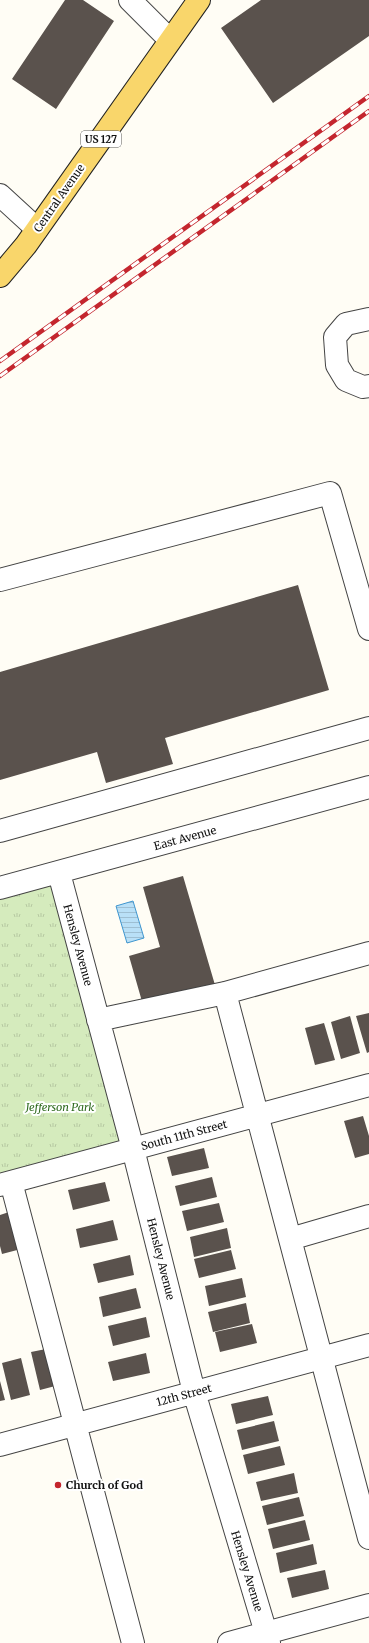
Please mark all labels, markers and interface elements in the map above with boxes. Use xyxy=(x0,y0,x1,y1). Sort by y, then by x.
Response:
road number: US 127 xyxy=(81,131,121,147)
street label: Central Avenue xyxy=(30,161,88,235)
street label: East Avenue xyxy=(152,823,218,853)
street label: Hensley Avenue xyxy=(60,903,96,988)
park label: Jefferson Park xyxy=(25,1100,94,1114)
street label: South 11th Street xyxy=(139,1117,229,1153)
street label: Hensley Avenue xyxy=(144,1217,178,1302)
street label: 12th Street xyxy=(155,1381,214,1409)
place label: Church of God xyxy=(66,1478,143,1492)
marker: Church of God xyxy=(53,1480,63,1490)
street label: Hensley Avenue xyxy=(228,1529,266,1613)

